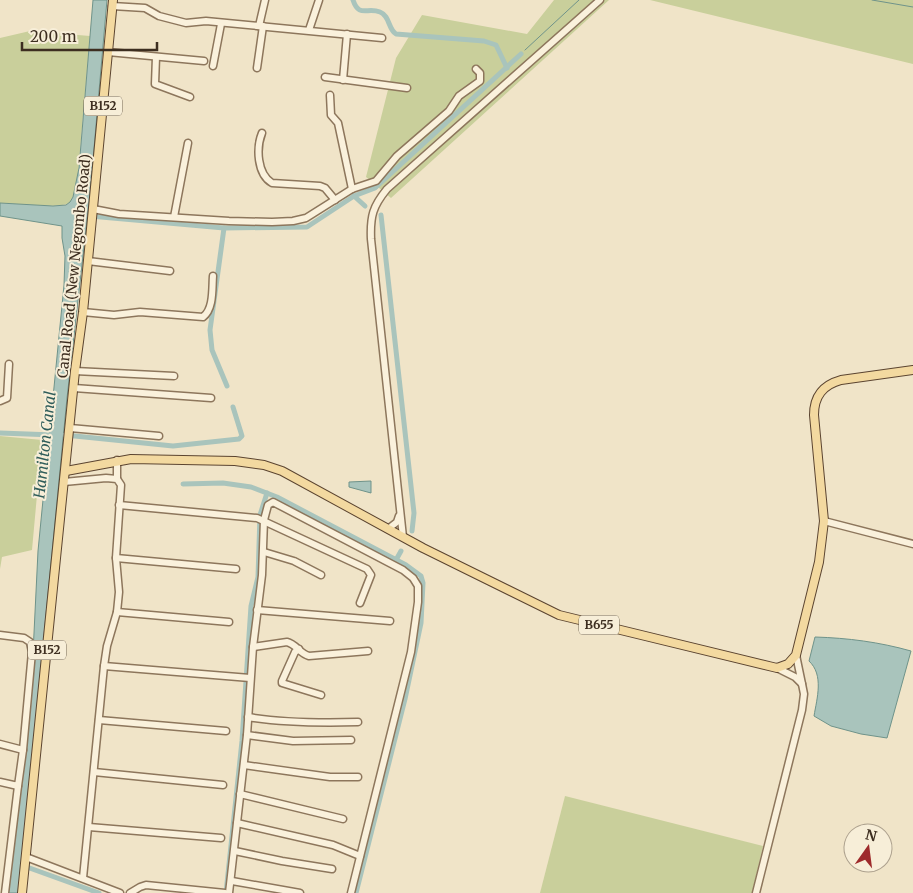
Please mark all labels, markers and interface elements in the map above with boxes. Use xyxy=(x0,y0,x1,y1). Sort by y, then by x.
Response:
scale bar xyxy=(22,20,158,52)
text: 200 m xyxy=(30,27,77,46)
road number: B152 xyxy=(84,96,122,115)
street label: Canal Road (New Negombo Road) xyxy=(53,153,95,379)
water label: Hamilton Canal xyxy=(29,390,60,501)
road number: B655 xyxy=(579,616,619,634)
road number: B152 xyxy=(28,640,66,660)
north arrow xyxy=(843,823,893,873)
text: N xyxy=(864,825,879,845)

